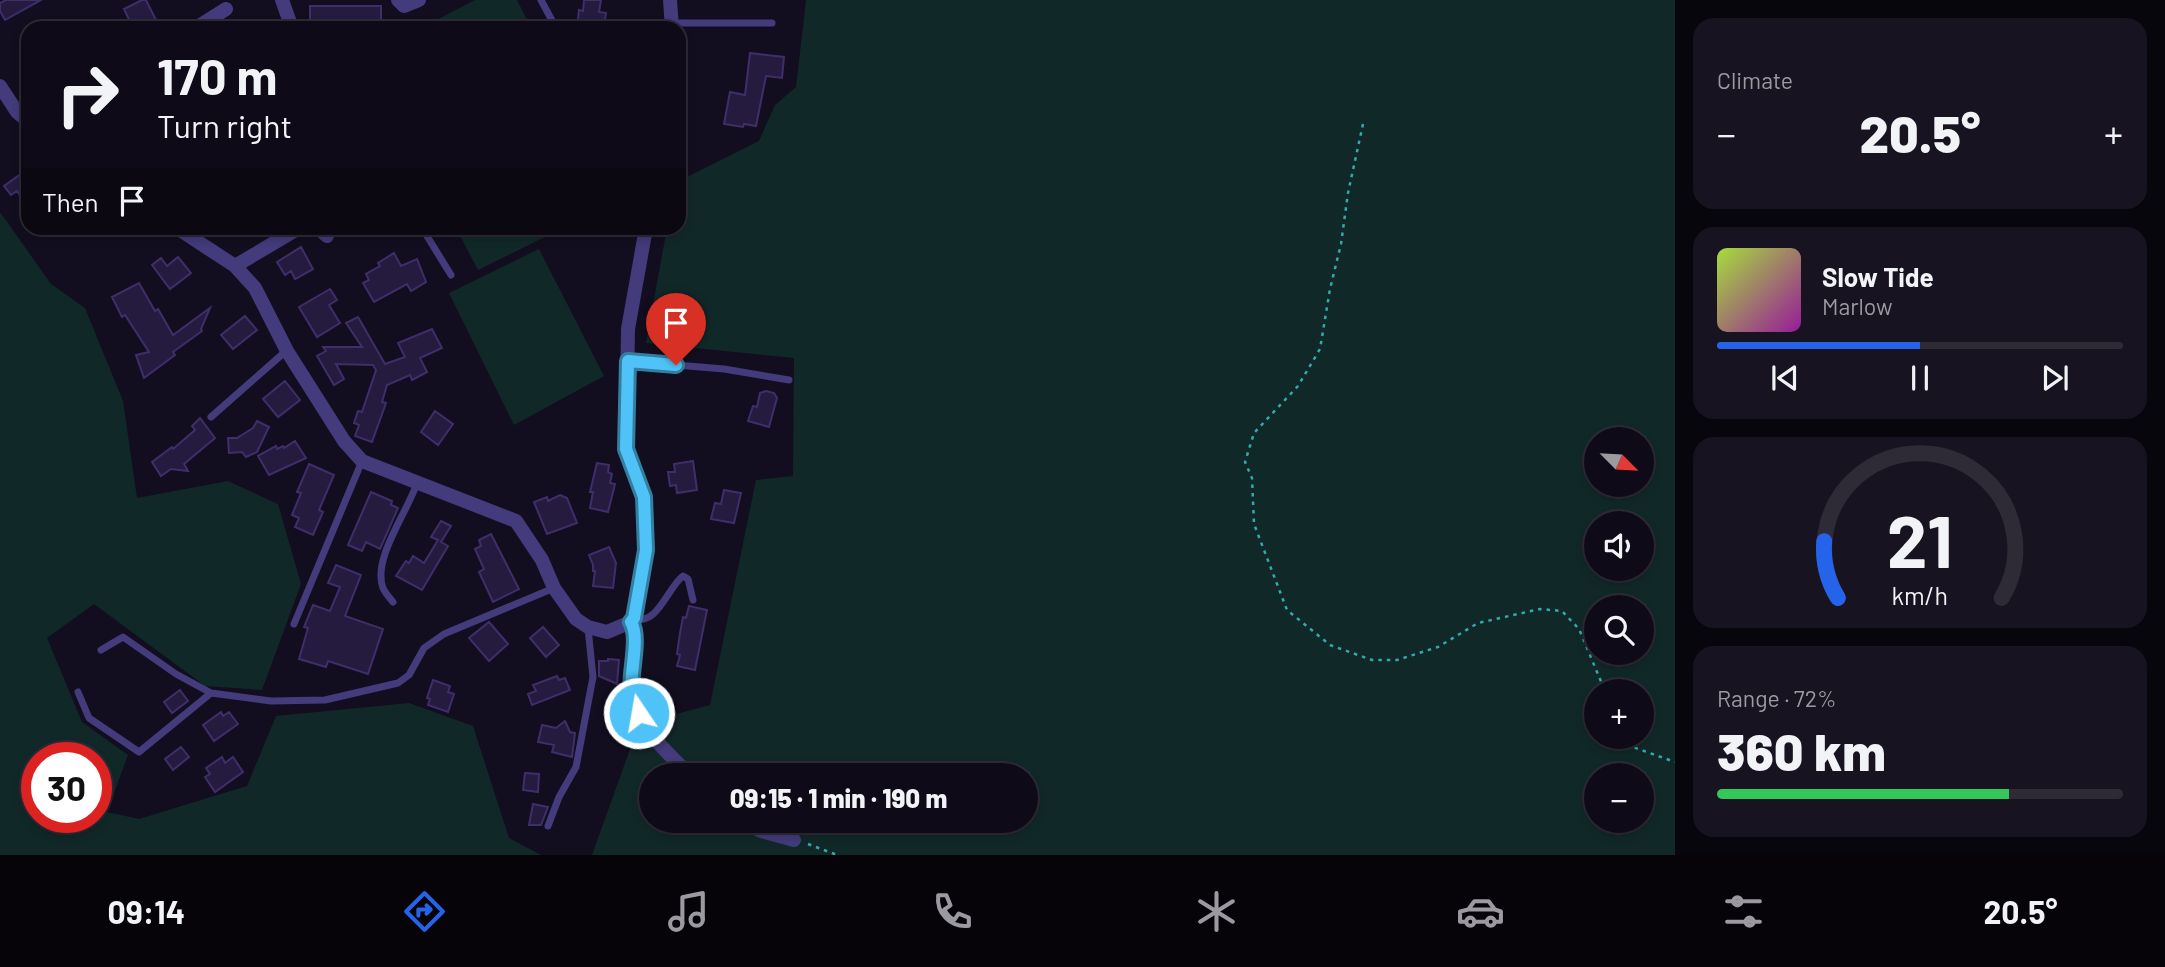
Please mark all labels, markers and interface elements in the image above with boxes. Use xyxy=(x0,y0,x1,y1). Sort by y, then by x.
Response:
text: 170 m xyxy=(157,46,277,105)
icon: right xyxy=(42,49,133,140)
text: Climate xyxy=(1717,66,1793,94)
text: 20.5° xyxy=(1859,101,1981,163)
text: Turn right xyxy=(157,106,292,144)
text: − xyxy=(1717,110,1736,156)
text: + xyxy=(2104,110,2123,156)
icon: arrive xyxy=(113,182,151,220)
text: Then xyxy=(42,186,99,217)
text: Slow Tide xyxy=(1822,261,1934,292)
text: Marlow xyxy=(1822,292,1893,320)
pin xyxy=(646,293,706,365)
icon: arrive xyxy=(657,304,695,342)
icon: previous xyxy=(1766,359,1804,397)
icon: pause xyxy=(1901,359,1939,397)
icon: next xyxy=(2036,359,2074,397)
north arrow xyxy=(1584,427,1654,497)
map controls xyxy=(1584,427,1654,833)
text: 21 xyxy=(1887,496,1953,584)
button: sound xyxy=(1584,511,1654,581)
text: km/h xyxy=(1892,580,1948,610)
button: search xyxy=(1584,595,1654,665)
position arrow xyxy=(602,676,676,750)
button: + xyxy=(1584,679,1654,749)
text: Range · 72% xyxy=(1717,684,1837,712)
text: 360 km xyxy=(1717,719,1886,781)
speed limit sign: 30 xyxy=(21,742,112,833)
button: − xyxy=(1584,763,1654,833)
text: 09:15 · 1 min · 190 m xyxy=(730,782,947,813)
icon: directions xyxy=(400,887,449,936)
icon: music xyxy=(664,887,713,936)
icon: phone xyxy=(928,887,977,936)
icon: climate xyxy=(1192,887,1241,936)
icon: car xyxy=(1456,887,1505,936)
icon: filters xyxy=(1719,887,1768,936)
text: 09:14 xyxy=(107,892,185,930)
text: 20.5° xyxy=(1983,892,2057,930)

